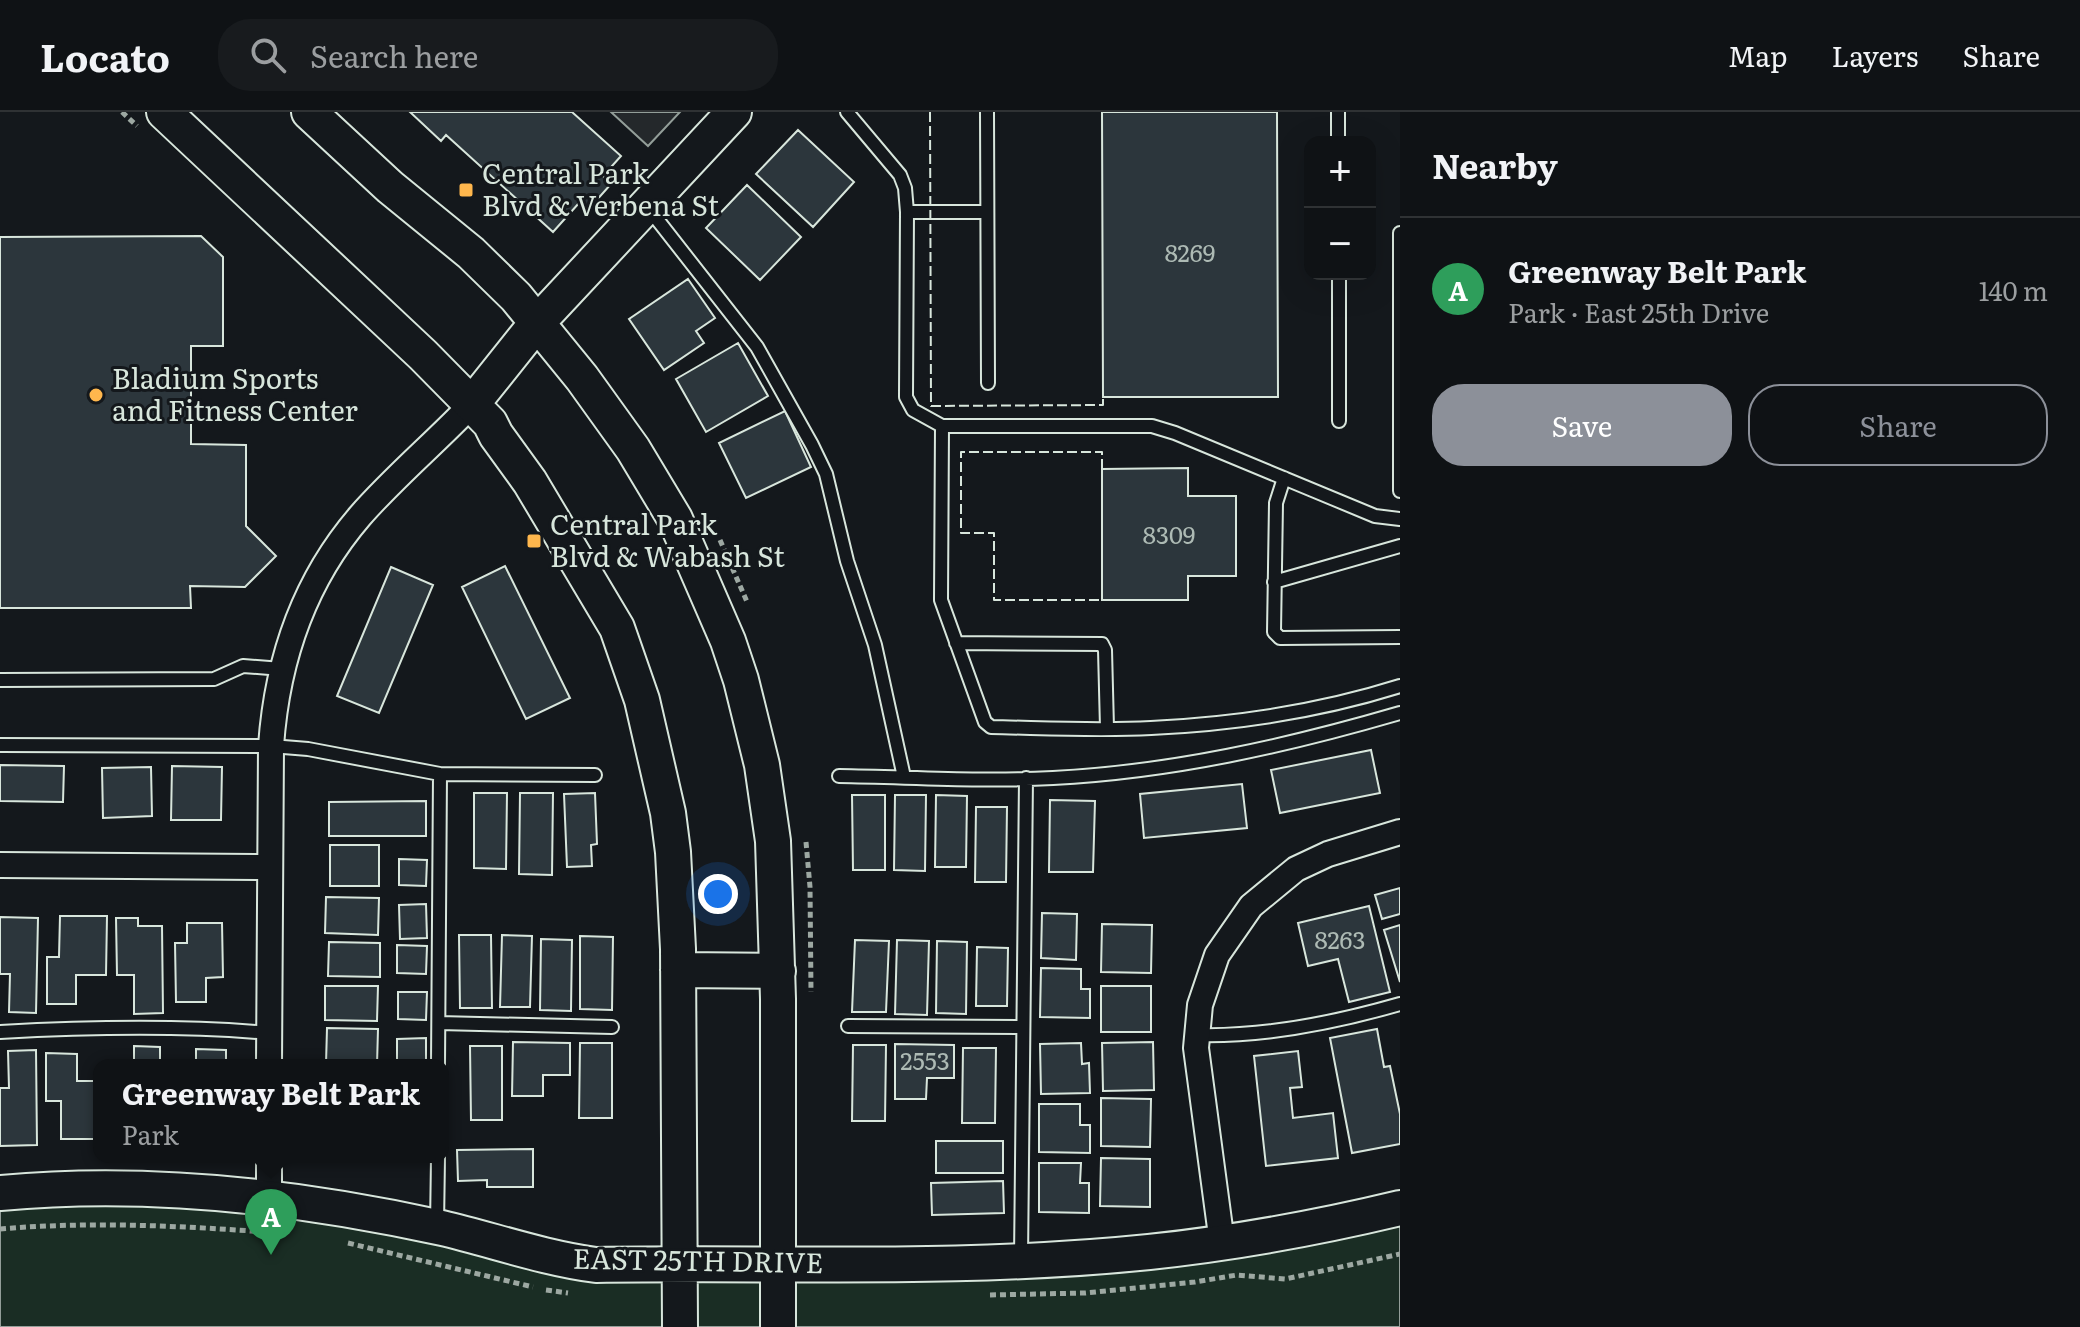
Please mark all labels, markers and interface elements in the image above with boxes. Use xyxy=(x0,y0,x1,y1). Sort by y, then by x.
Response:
search box xyxy=(218,19,778,91)
text: Locato xyxy=(40,27,170,84)
icon: search xyxy=(246,33,290,77)
text: Search here xyxy=(310,33,478,77)
text: Map xyxy=(1728,34,1787,76)
text: Layers xyxy=(1831,34,1918,76)
text: Share xyxy=(1962,34,2040,76)
map controls xyxy=(1304,136,1376,280)
button: + xyxy=(1304,136,1376,208)
text: Nearby xyxy=(1432,139,1558,189)
place label: Central Park Blvd & Verbena St xyxy=(482,151,720,225)
marker: Central Park Blvd & Verbena St xyxy=(457,181,475,199)
button: − xyxy=(1304,208,1376,280)
house number: 8269 xyxy=(1165,234,1215,269)
text: Greenway Belt Park xyxy=(1508,248,1806,292)
text: A xyxy=(1448,270,1468,309)
text: 140 m xyxy=(1979,270,2048,309)
text: Park · East 25th Drive xyxy=(1508,292,1769,331)
place label: Bladium Sports and Fitness Center xyxy=(112,356,359,430)
button: Save xyxy=(1432,384,1732,466)
button: Share xyxy=(1748,384,2048,466)
marker: Bladium Sports and Fitness Center xyxy=(87,386,105,404)
place label: Central Park Blvd & Wabash St xyxy=(550,502,785,576)
house number: 8309 xyxy=(1143,516,1195,551)
marker: Central Park Blvd & Wabash St xyxy=(525,532,543,550)
your location xyxy=(698,874,738,914)
house number: 8263 xyxy=(1315,921,1365,956)
house number: 2553 xyxy=(900,1042,950,1077)
popup xyxy=(93,1059,449,1163)
text: Greenway Belt Park xyxy=(122,1070,420,1114)
text: Park xyxy=(122,1114,179,1153)
pin: A xyxy=(245,1189,297,1255)
street label: EAST 25TH DRIVE xyxy=(572,1236,824,1282)

